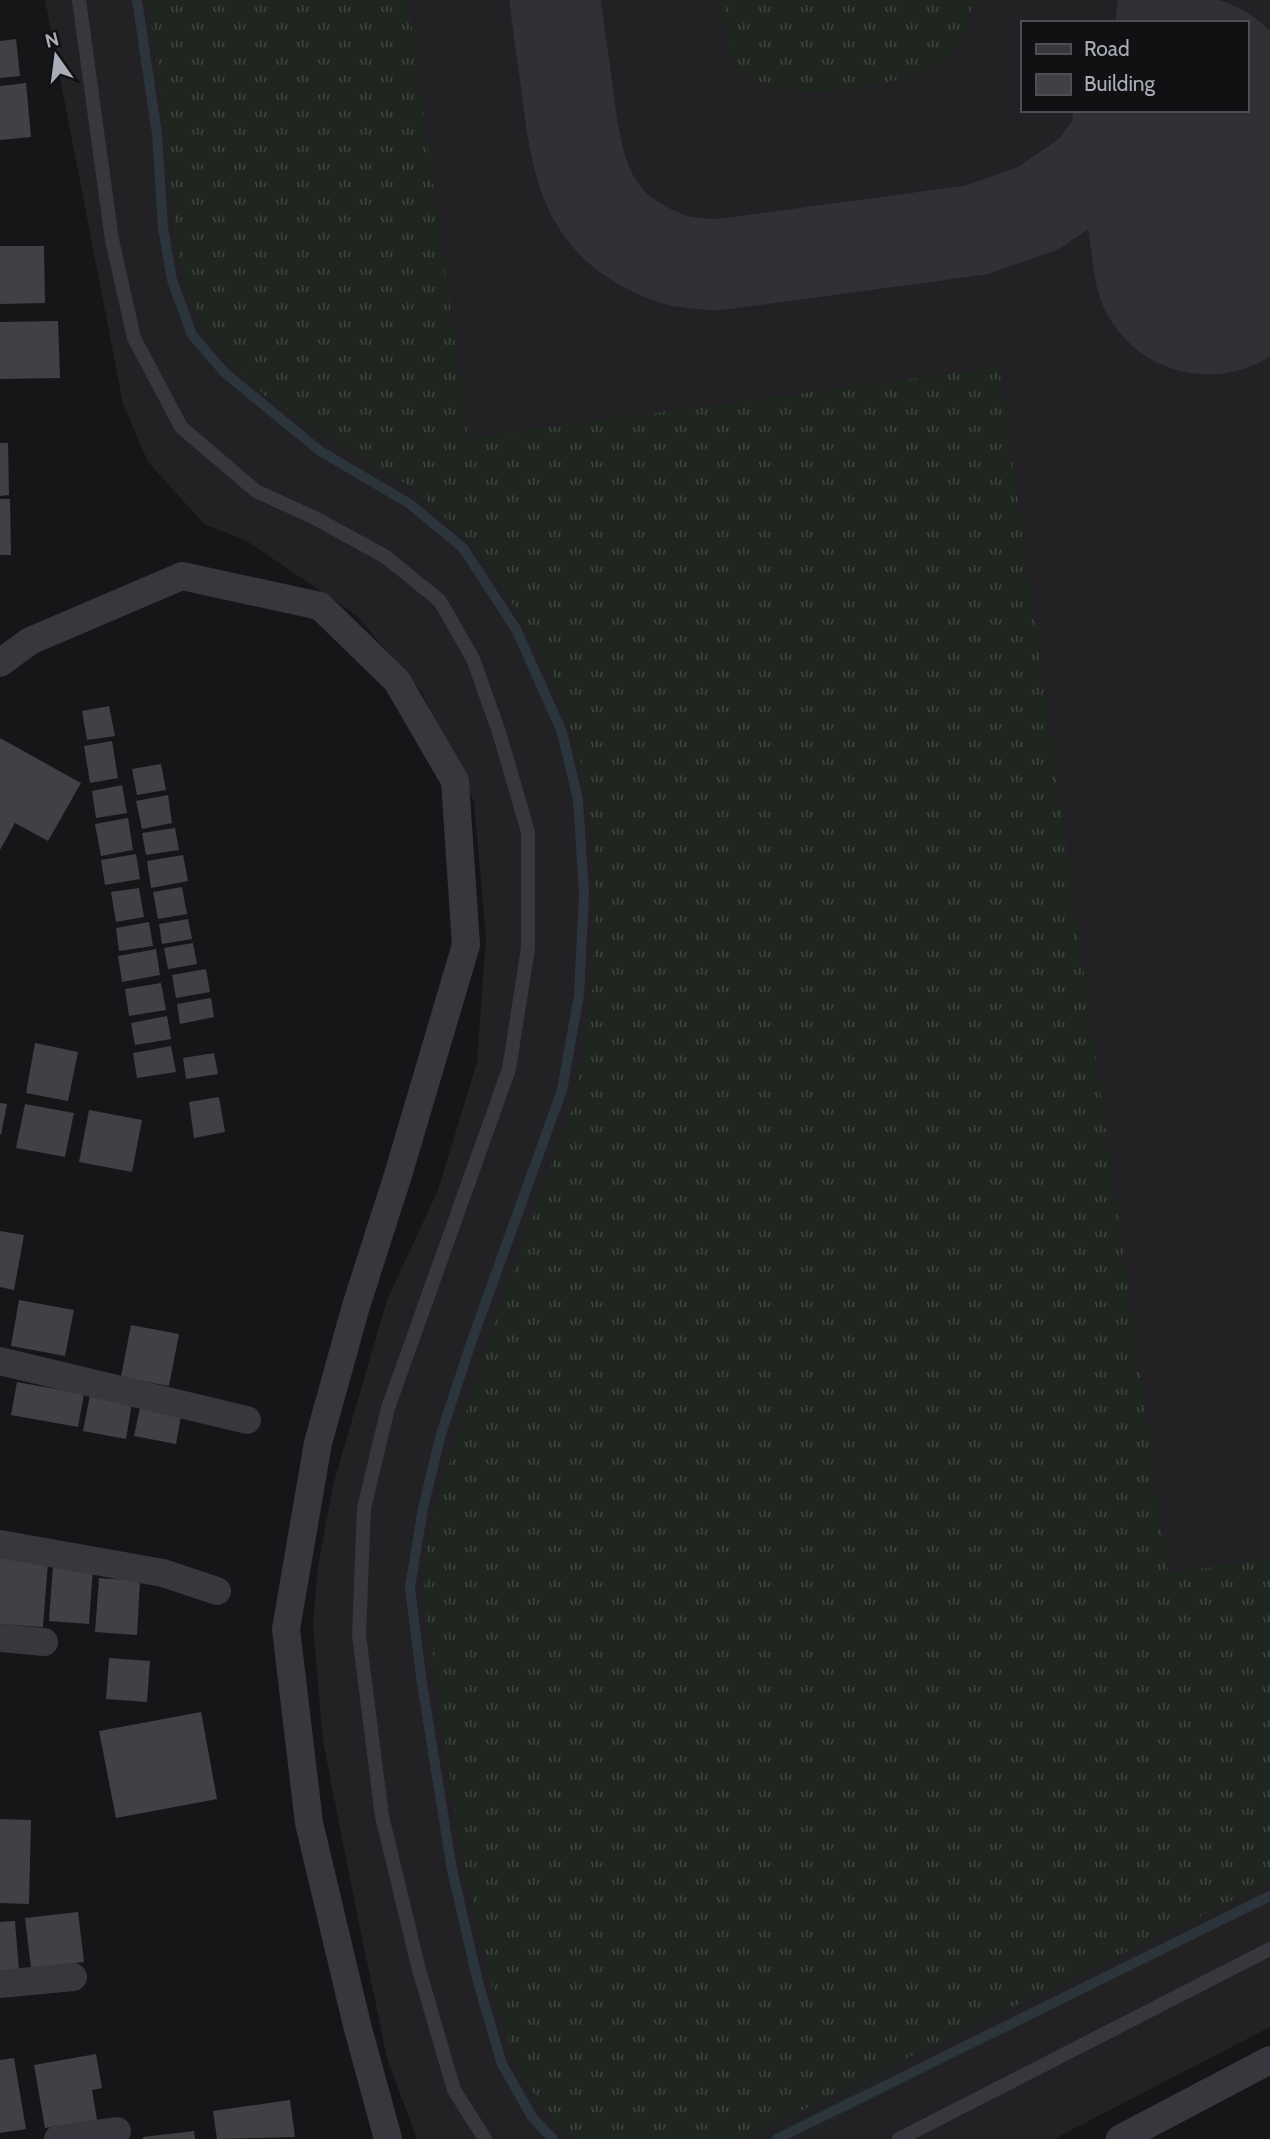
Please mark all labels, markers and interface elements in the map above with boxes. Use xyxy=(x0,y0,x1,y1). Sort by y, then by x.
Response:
north arrow xyxy=(21,21,91,91)
legend xyxy=(1021,21,1249,112)
text: N xyxy=(43,27,61,53)
text: Road xyxy=(1084,36,1130,61)
text: Building xyxy=(1084,71,1156,96)

